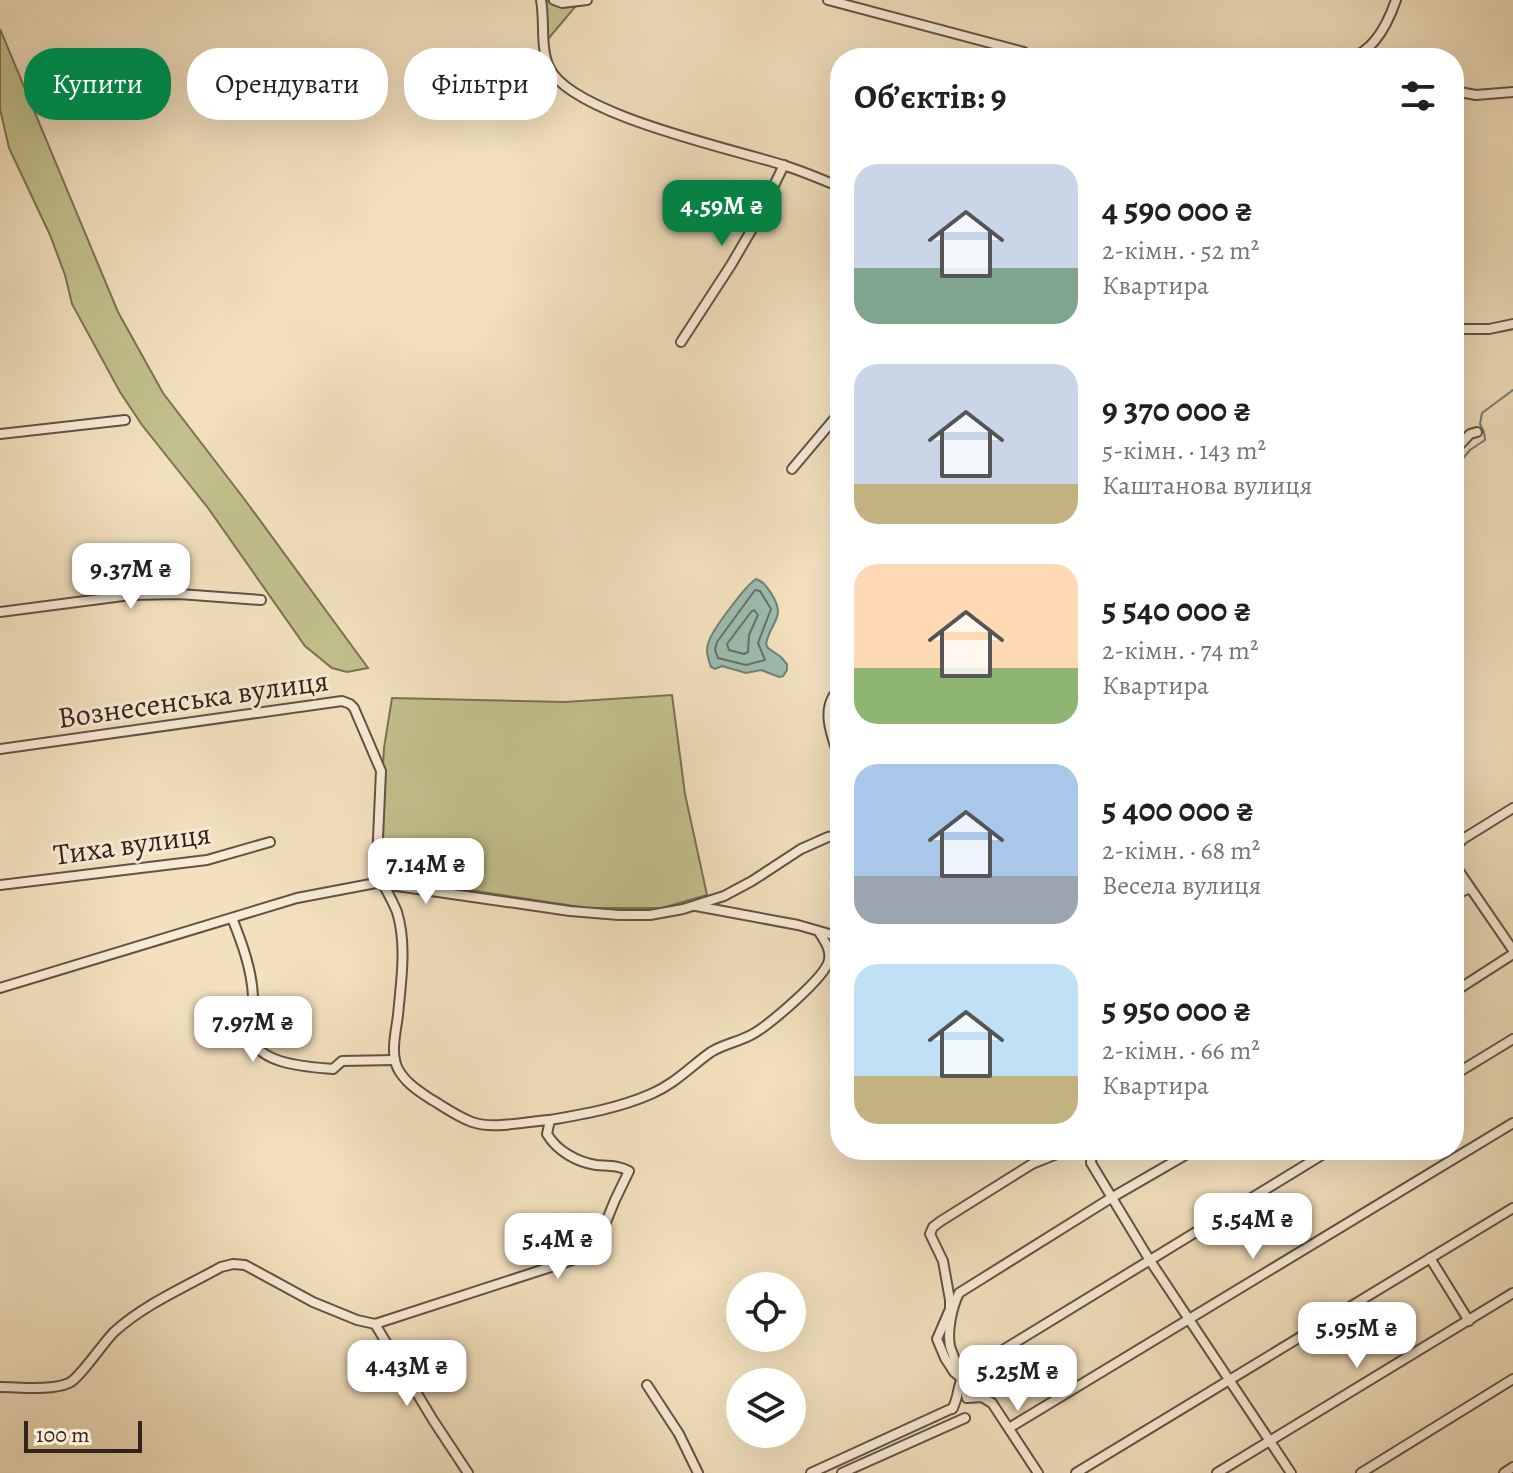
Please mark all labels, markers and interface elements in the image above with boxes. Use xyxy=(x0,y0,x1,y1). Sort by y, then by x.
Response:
chip: Купити xyxy=(24,48,171,120)
chip: Орендувати xyxy=(187,48,388,120)
chip: Фільтри xyxy=(404,48,557,120)
text: Об’єктів: 9 xyxy=(854,73,1007,120)
icon: filters xyxy=(1396,74,1440,118)
pin: 4.59M ₴ xyxy=(648,180,796,248)
text: 4 590 000 ₴ xyxy=(1102,186,1253,233)
text: 4.59M ₴ xyxy=(681,188,763,223)
icon: home xyxy=(918,196,1014,292)
text: 2-кімн. · 52 m² xyxy=(1102,233,1259,268)
text: Квартира xyxy=(1102,268,1209,303)
text: 9 370 000 ₴ xyxy=(1102,386,1251,433)
icon: home xyxy=(918,396,1014,492)
text: 5-кімн. · 143 m² xyxy=(1102,433,1266,468)
text: Каштанова вулиця xyxy=(1102,468,1312,503)
pin: 9.37M ₴ xyxy=(57,543,205,611)
text: 9.37M ₴ xyxy=(90,551,172,586)
text: 5 540 000 ₴ xyxy=(1102,586,1251,633)
icon: home xyxy=(918,596,1014,692)
text: 2-кімн. · 74 m² xyxy=(1102,633,1259,668)
street label: Вознесенська вулиця xyxy=(55,660,331,738)
text: Квартира xyxy=(1102,668,1209,703)
text: 5 400 000 ₴ xyxy=(1102,786,1254,833)
icon: home xyxy=(918,796,1014,892)
street label: Тиха вулиця xyxy=(51,813,213,875)
text: 2-кімн. · 68 m² xyxy=(1102,833,1260,868)
pin: 7.14M ₴ xyxy=(352,838,500,906)
text: 7.14M ₴ xyxy=(386,846,466,881)
text: Весела вулиця xyxy=(1102,868,1261,903)
text: 5 950 000 ₴ xyxy=(1102,986,1251,1033)
pin: 7.97M ₴ xyxy=(179,996,327,1064)
icon: home xyxy=(918,996,1014,1092)
text: 7.97M ₴ xyxy=(212,1004,294,1039)
text: 2-кімн. · 66 m² xyxy=(1102,1033,1260,1068)
text: Квартира xyxy=(1102,1068,1209,1103)
pin: 5.54M ₴ xyxy=(1179,1193,1327,1261)
text: 5.54M ₴ xyxy=(1212,1201,1294,1236)
pin: 5.4M ₴ xyxy=(493,1213,623,1281)
text: 5.4M ₴ xyxy=(523,1221,593,1256)
map controls xyxy=(726,1272,806,1448)
button: locate xyxy=(726,1272,806,1352)
pin: 5.95M ₴ xyxy=(1283,1302,1431,1370)
text: 5.95M ₴ xyxy=(1316,1310,1398,1345)
pin: 4.43M ₴ xyxy=(333,1340,481,1408)
pin: 5.25M ₴ xyxy=(944,1345,1092,1413)
text: 4.43M ₴ xyxy=(365,1348,449,1383)
text: 5.25M ₴ xyxy=(977,1353,1059,1388)
button: layers xyxy=(726,1368,806,1448)
scale bar xyxy=(24,1417,142,1453)
text: 100 m xyxy=(36,1420,90,1450)

